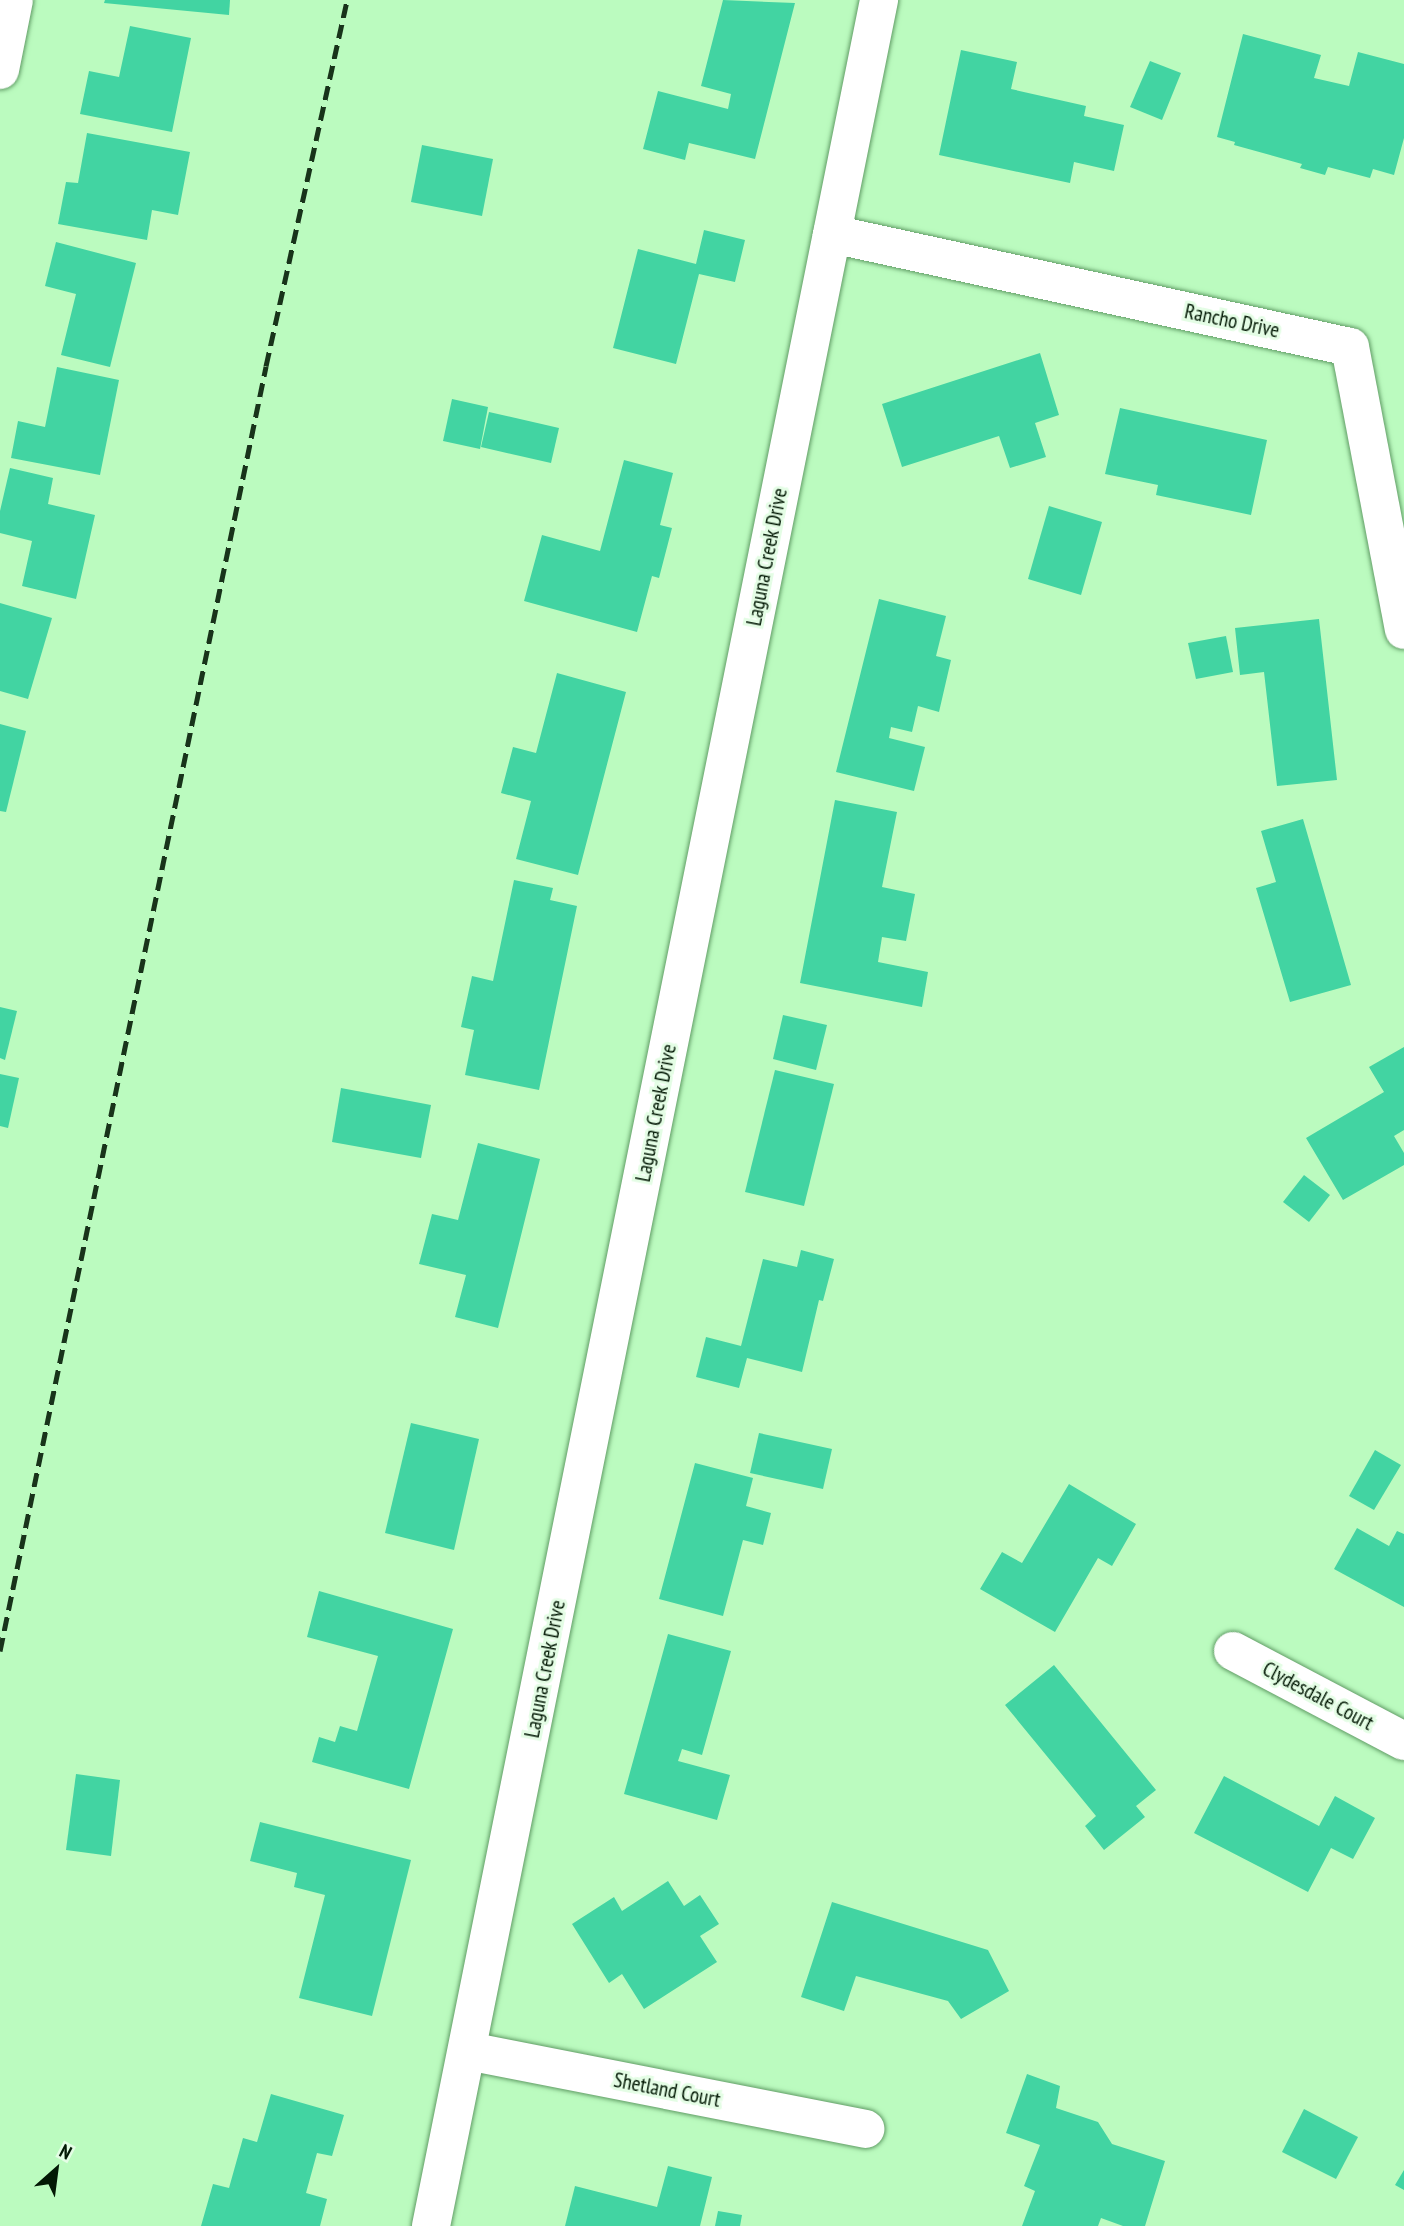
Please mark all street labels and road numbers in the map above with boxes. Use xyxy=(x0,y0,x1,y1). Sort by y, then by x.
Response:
street label: Rancho Drive xyxy=(1182,299,1282,343)
street label: Laguna Creek Drive xyxy=(741,486,793,628)
street label: Laguna Creek Drive xyxy=(630,1042,682,1184)
street label: Laguna Creek Drive xyxy=(519,1598,571,1740)
street label: Clydesdale Court xyxy=(1258,1656,1378,1736)
street label: Shetland Court xyxy=(612,2067,722,2113)

